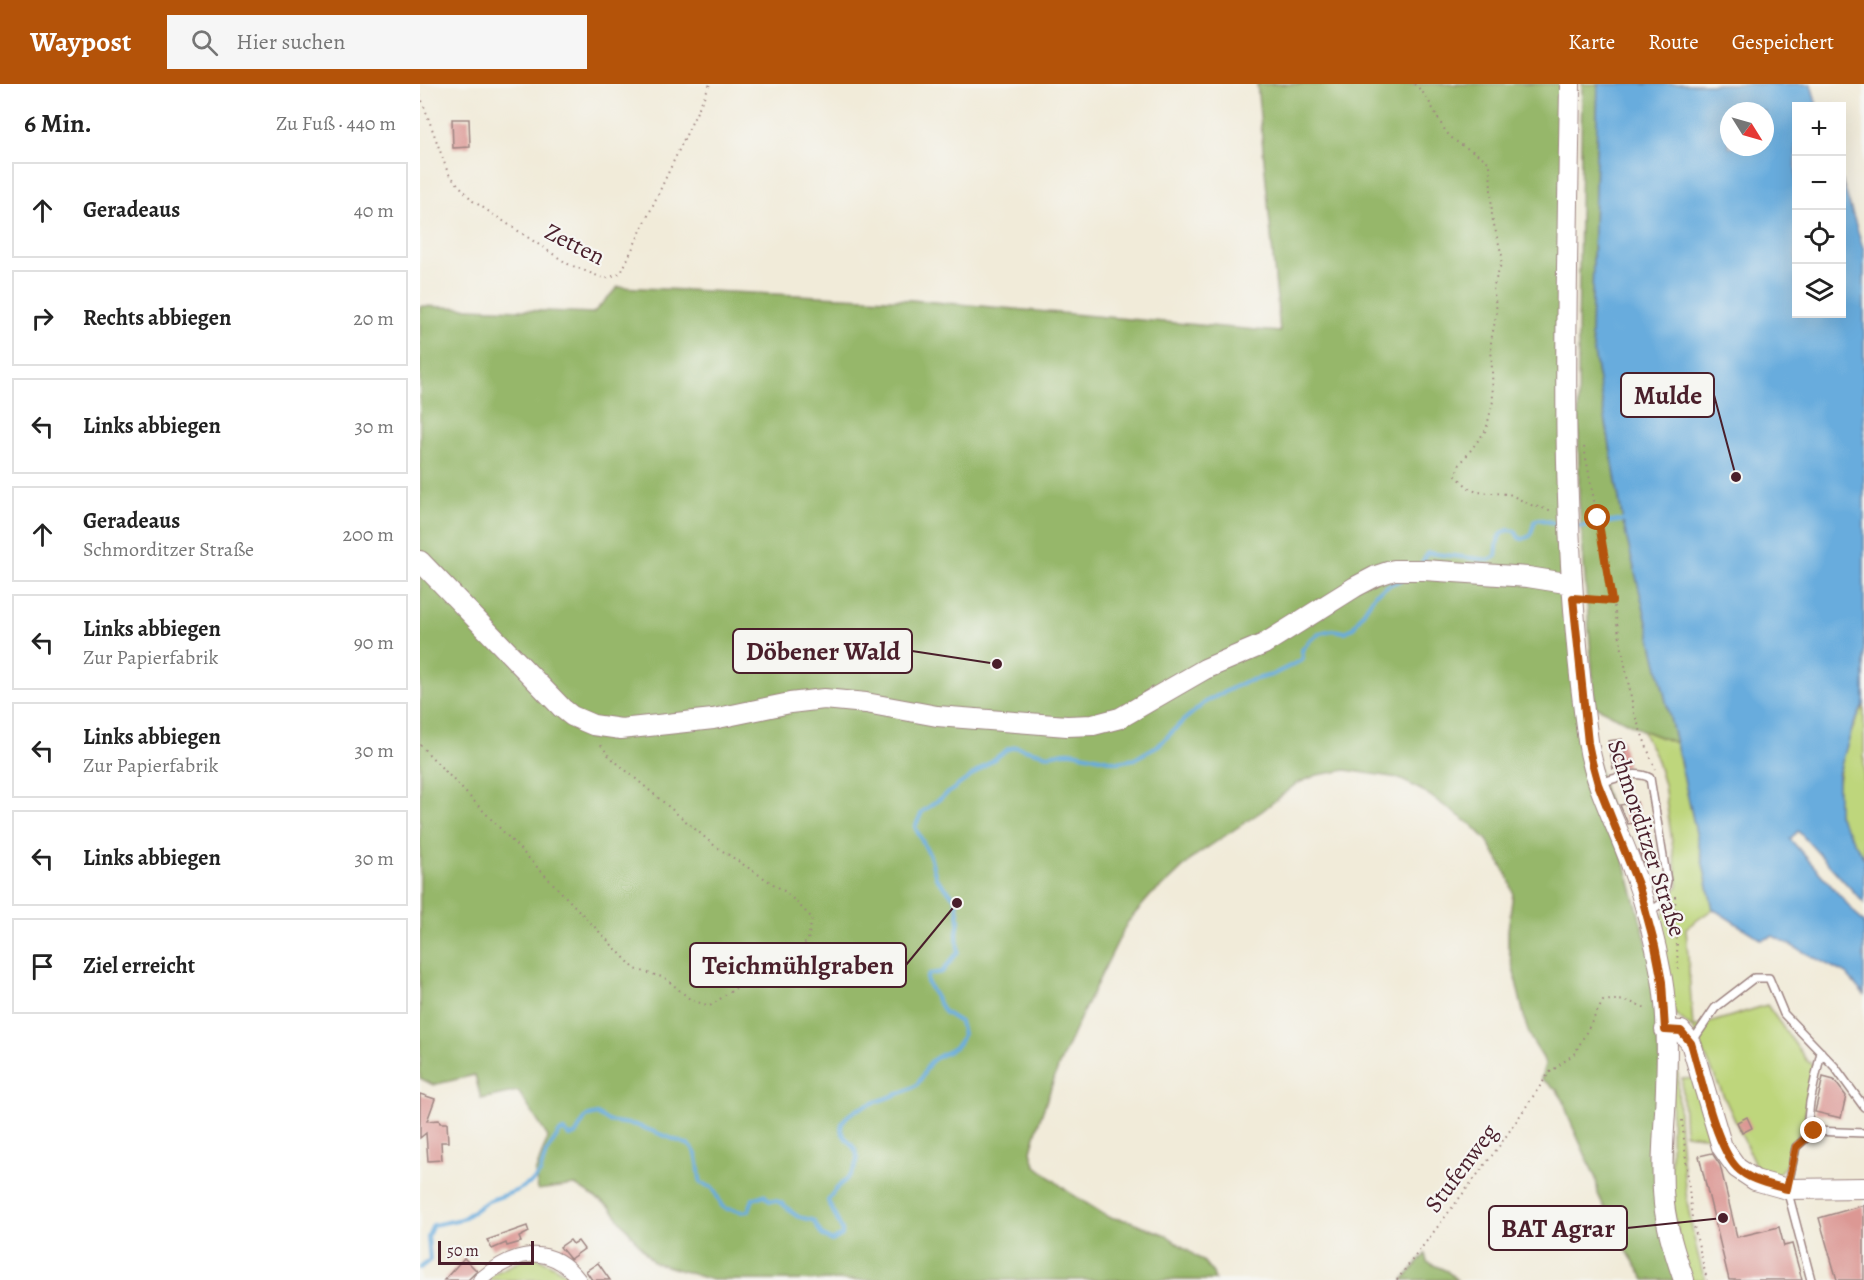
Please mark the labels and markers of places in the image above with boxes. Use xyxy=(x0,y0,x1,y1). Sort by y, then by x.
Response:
callout: Mulde xyxy=(1621,373,1714,417)
callout: Döbener Wald xyxy=(733,629,912,673)
callout: Teichmühlgraben xyxy=(690,943,906,987)
callout: BAT Agrar xyxy=(1489,1206,1627,1250)

